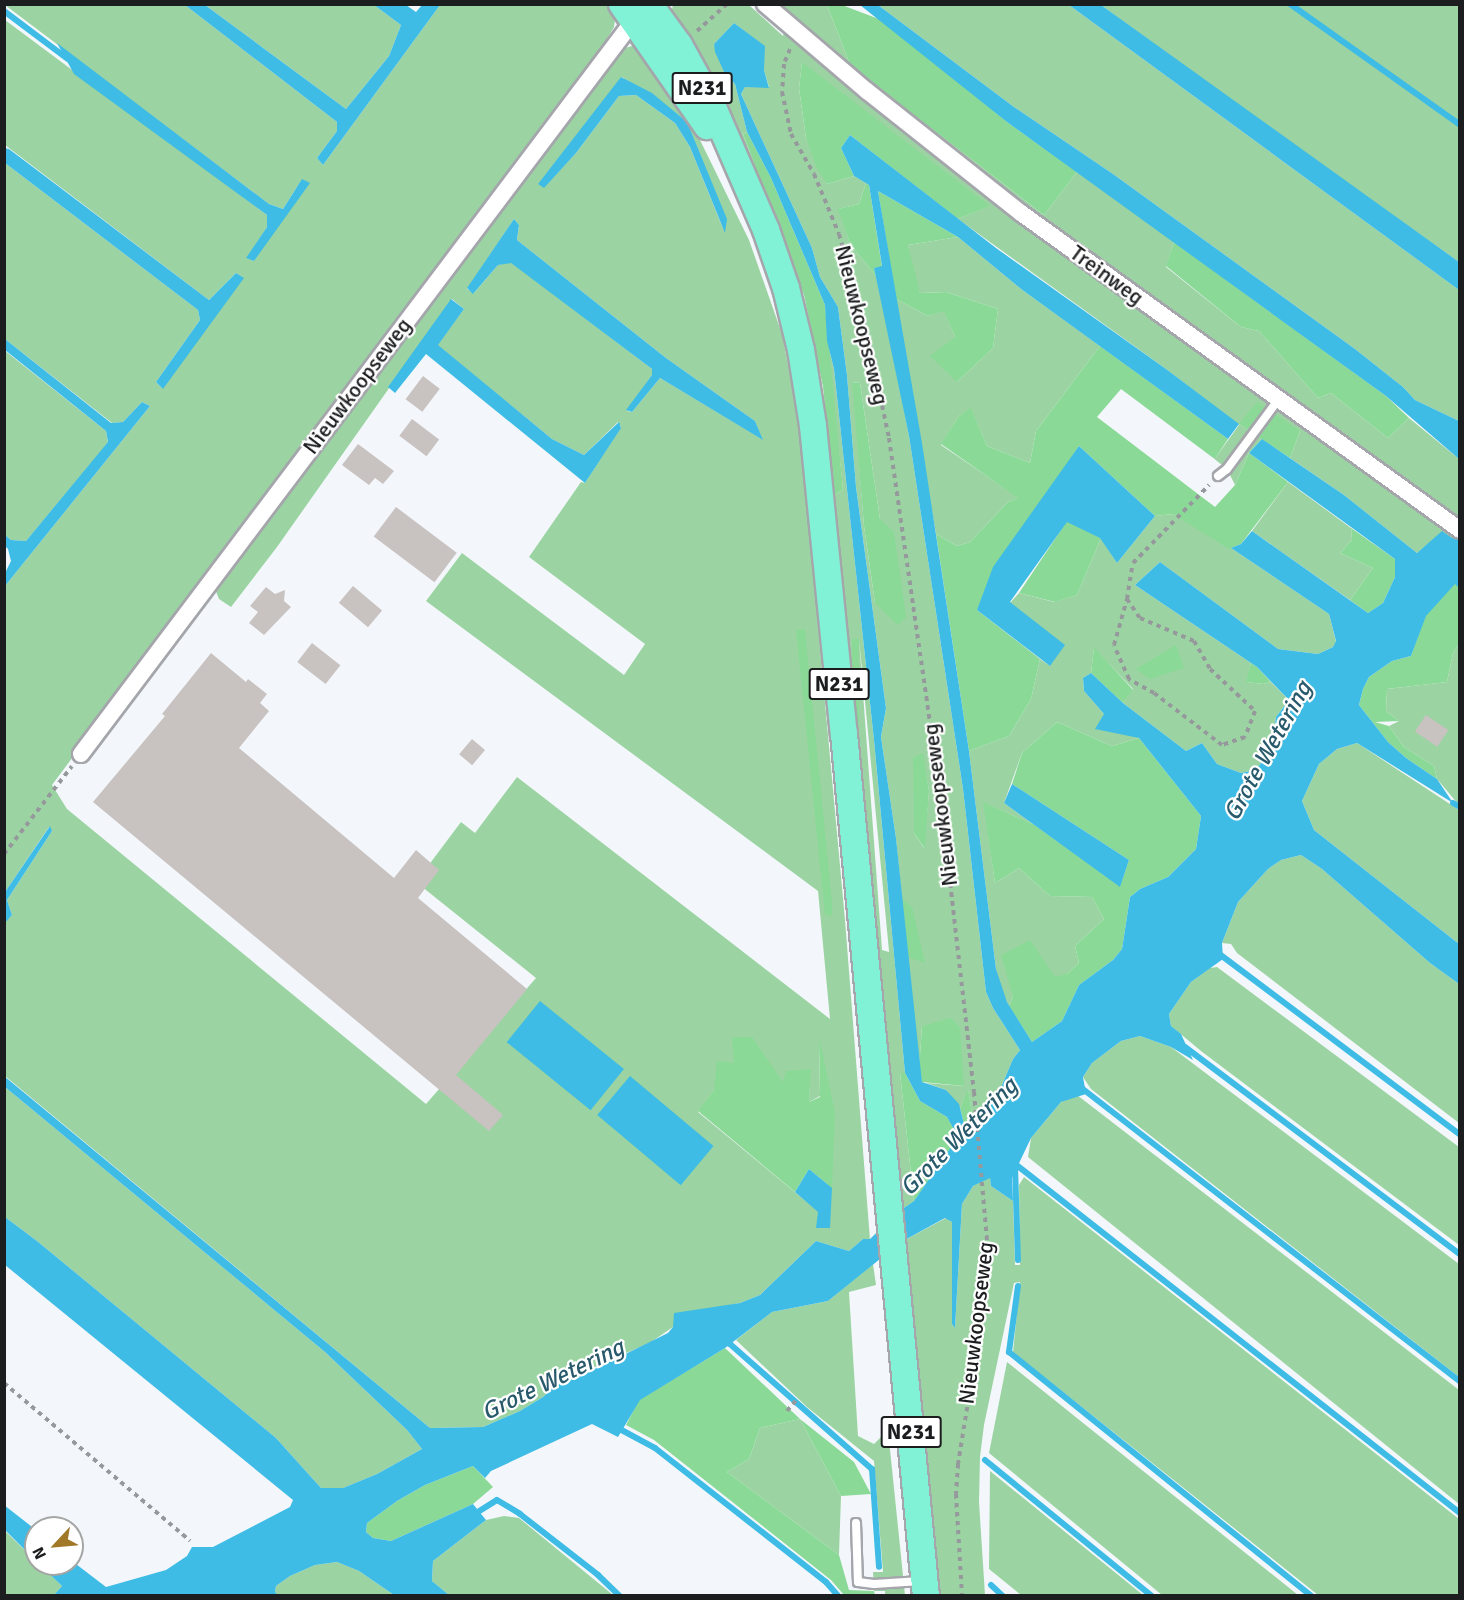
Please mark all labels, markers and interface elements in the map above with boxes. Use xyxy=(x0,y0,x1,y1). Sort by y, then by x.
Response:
road number: N231 xyxy=(670,70,734,106)
street label: Treinweg xyxy=(1065,240,1149,310)
street label: Nieuwkoopseweg xyxy=(829,242,895,408)
street label: Nieuwkoopseweg xyxy=(297,313,417,459)
road number: N231 xyxy=(808,666,870,702)
water label: Grote Wetering xyxy=(1218,676,1318,826)
street label: Nieuwkoopseweg xyxy=(917,722,963,888)
water label: Grote Wetering xyxy=(894,1072,1024,1202)
street label: Nieuwkoopseweg xyxy=(953,1240,999,1406)
water label: Grote Wetering xyxy=(477,1333,629,1427)
road number: N231 xyxy=(880,1414,942,1450)
north arrow xyxy=(24,1516,84,1576)
text: N xyxy=(28,1544,51,1562)

